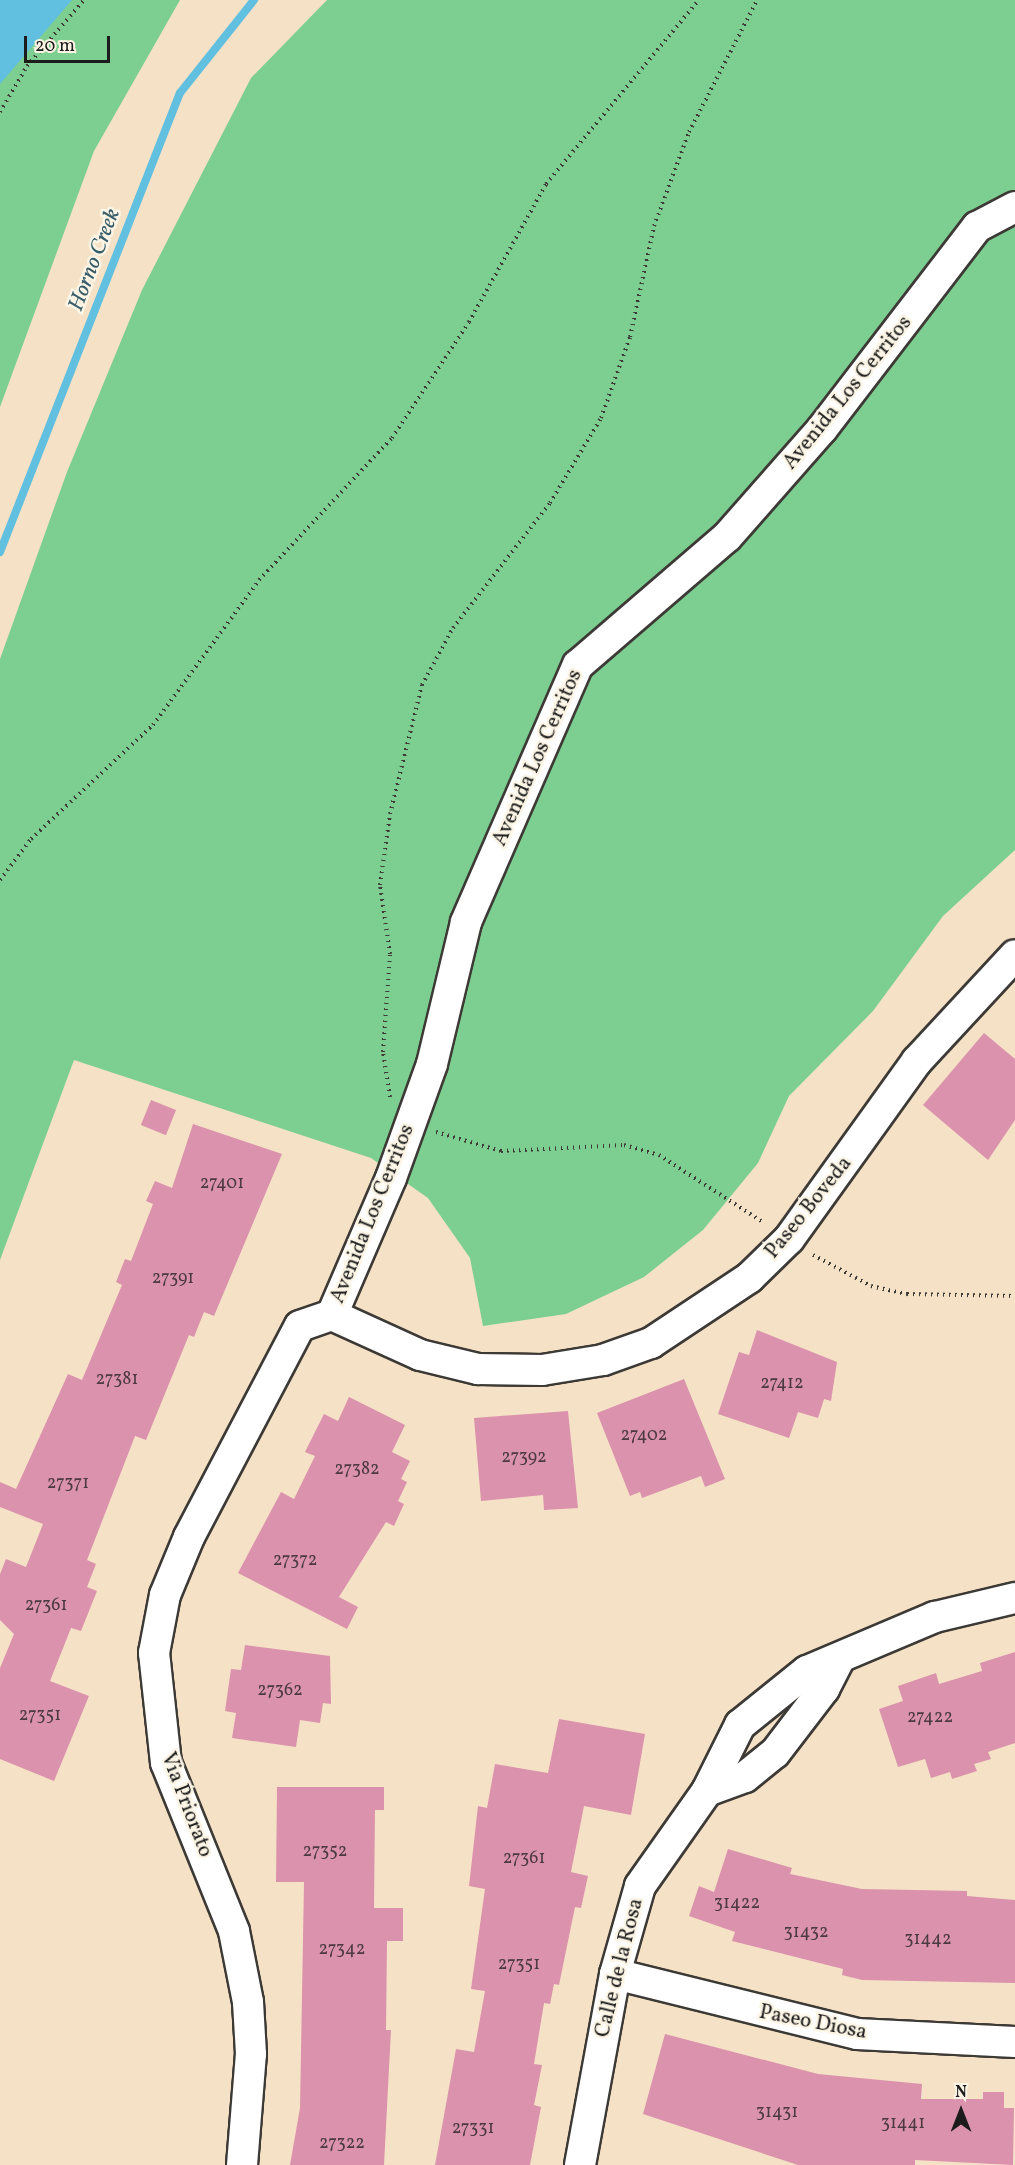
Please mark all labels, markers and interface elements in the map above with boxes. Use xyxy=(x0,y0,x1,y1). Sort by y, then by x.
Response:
scale bar xyxy=(27,24,112,62)
text: 20 m xyxy=(35,34,75,59)
water label: Horno Creek xyxy=(63,205,127,315)
street label: Avenida Los Cerritos xyxy=(778,311,918,475)
street label: Avenida Los Cerritos xyxy=(488,666,588,850)
street label: Avenida Los Cerritos xyxy=(326,1121,420,1307)
street label: Paseo Boveda xyxy=(760,1152,858,1264)
house number: 27401 xyxy=(200,1173,244,1195)
house number: 27391 xyxy=(152,1268,194,1290)
house number: 27381 xyxy=(96,1369,138,1391)
house number: 27412 xyxy=(760,1373,804,1395)
house number: 27402 xyxy=(620,1425,668,1447)
house number: 27392 xyxy=(501,1447,547,1469)
house number: 27382 xyxy=(334,1459,380,1481)
house number: 27371 xyxy=(47,1473,89,1495)
house number: 27372 xyxy=(273,1550,317,1572)
house number: 27361 xyxy=(25,1595,67,1617)
house number: 27362 xyxy=(257,1680,303,1702)
house number: 27351 xyxy=(19,1705,61,1727)
house number: 27422 xyxy=(907,1707,953,1729)
street label: Via Priorato xyxy=(155,1749,217,1861)
house number: 27352 xyxy=(303,1841,347,1863)
house number: 27361 xyxy=(503,1848,545,1870)
house number: 31422 xyxy=(714,1893,760,1915)
street label: Calle de la Rosa xyxy=(591,1896,649,2040)
house number: 31432 xyxy=(783,1922,829,1944)
house number: 31442 xyxy=(904,1929,952,1951)
house number: 27342 xyxy=(318,1939,366,1961)
house number: 27351 xyxy=(498,1954,540,1976)
street label: Paseo Diosa xyxy=(757,2000,869,2046)
north arrow xyxy=(931,2081,991,2141)
text: N xyxy=(955,2082,967,2104)
house number: 31431 xyxy=(756,2102,798,2124)
house number: 31441 xyxy=(881,2113,925,2135)
house number: 27331 xyxy=(452,2118,494,2140)
house number: 27322 xyxy=(319,2133,365,2155)

